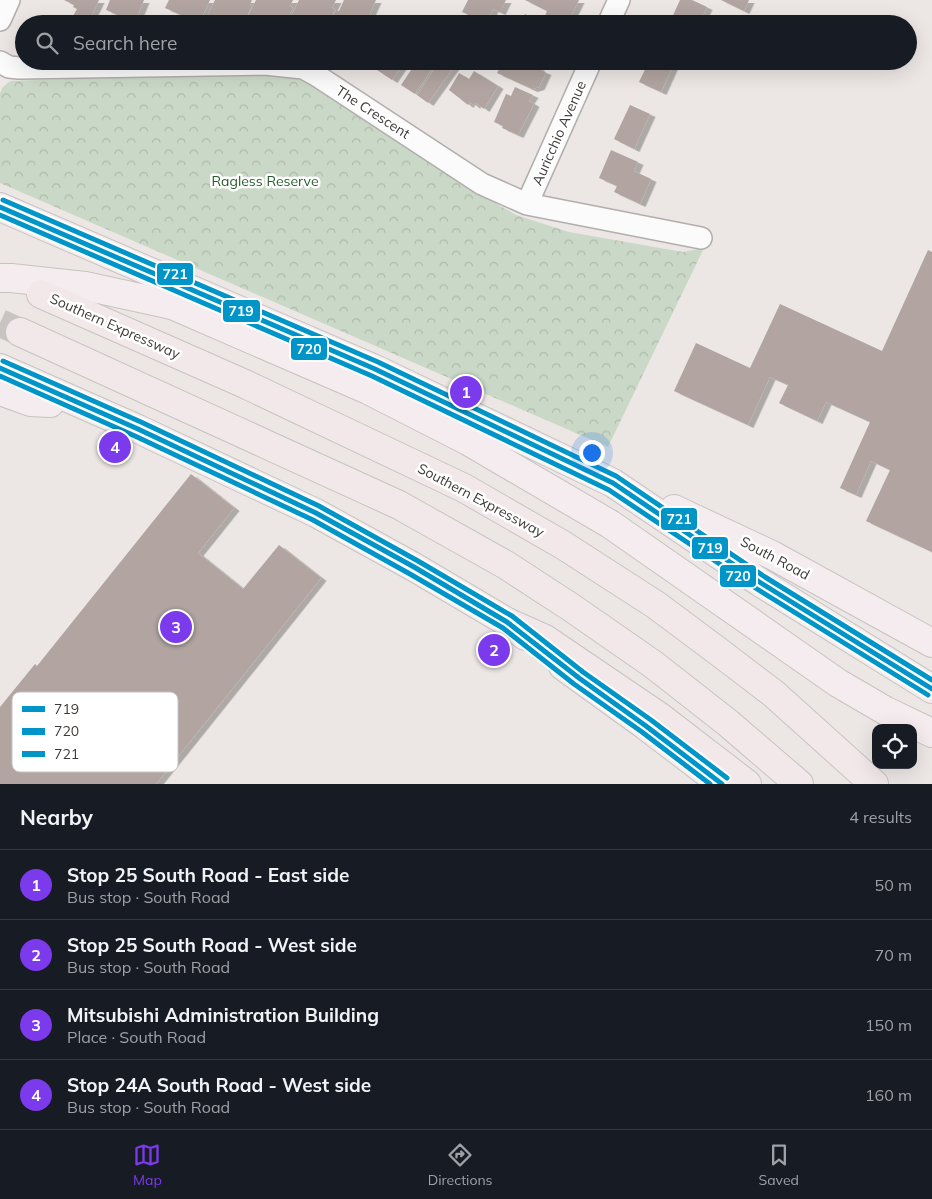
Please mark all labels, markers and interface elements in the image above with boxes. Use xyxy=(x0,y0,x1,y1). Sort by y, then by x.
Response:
search box xyxy=(15,15,917,70)
icon: search xyxy=(33,29,61,57)
text: Search here xyxy=(73,31,177,55)
street label: Auricchio Avenue xyxy=(528,78,590,188)
street label: The Crescent xyxy=(333,81,413,143)
park label: Ragless Reserve xyxy=(211,172,319,190)
line badge: 721 xyxy=(156,262,194,286)
text: 721 xyxy=(162,265,188,283)
street label: Southern Expressway xyxy=(47,289,183,363)
line badge: 719 xyxy=(222,299,261,323)
text: 719 xyxy=(228,302,254,320)
line badge: 720 xyxy=(290,337,328,361)
text: 720 xyxy=(296,340,322,358)
pin: 1 xyxy=(450,373,482,411)
pin: 4 xyxy=(99,428,131,466)
your location xyxy=(579,440,605,466)
street label: Southern Expressway xyxy=(415,459,548,541)
line badge: 721 xyxy=(660,507,698,531)
text: 721 xyxy=(666,510,692,528)
street label: South Road xyxy=(737,532,813,584)
line badge: 719 xyxy=(691,536,729,560)
text: 719 xyxy=(697,539,723,557)
line badge: 720 xyxy=(719,564,757,588)
text: 720 xyxy=(725,567,751,585)
pin: 3 xyxy=(160,608,192,646)
pin: 2 xyxy=(478,631,510,669)
legend xyxy=(12,692,178,772)
text: 719 xyxy=(54,700,79,718)
text: 720 xyxy=(54,722,79,740)
map controls xyxy=(872,724,917,769)
button: locate xyxy=(872,724,917,769)
text: 721 xyxy=(54,745,79,763)
text: Nearby xyxy=(20,804,93,830)
text: 4 results xyxy=(849,807,912,827)
text: Stop 25 South Road - East side xyxy=(67,863,349,887)
text: 1 xyxy=(31,875,41,895)
text: 50 m xyxy=(875,875,912,895)
text: Bus stop · South Road xyxy=(67,887,230,907)
text: Stop 25 South Road - West side xyxy=(67,933,357,957)
text: 2 xyxy=(31,945,41,965)
text: 70 m xyxy=(875,945,912,965)
text: Bus stop · South Road xyxy=(67,957,230,977)
text: Mitsubishi Administration Building xyxy=(67,1003,379,1027)
text: 3 xyxy=(31,1015,41,1035)
text: 150 m xyxy=(865,1015,912,1035)
text: Place · South Road xyxy=(67,1027,206,1047)
text: Stop 24A South Road - West side xyxy=(67,1073,371,1097)
text: 4 xyxy=(31,1085,41,1105)
text: 160 m xyxy=(865,1085,912,1105)
text: Bus stop · South Road xyxy=(67,1097,230,1117)
tab: Map xyxy=(133,1141,162,1189)
tab: Directions xyxy=(428,1141,493,1189)
tab: Saved xyxy=(759,1141,799,1189)

